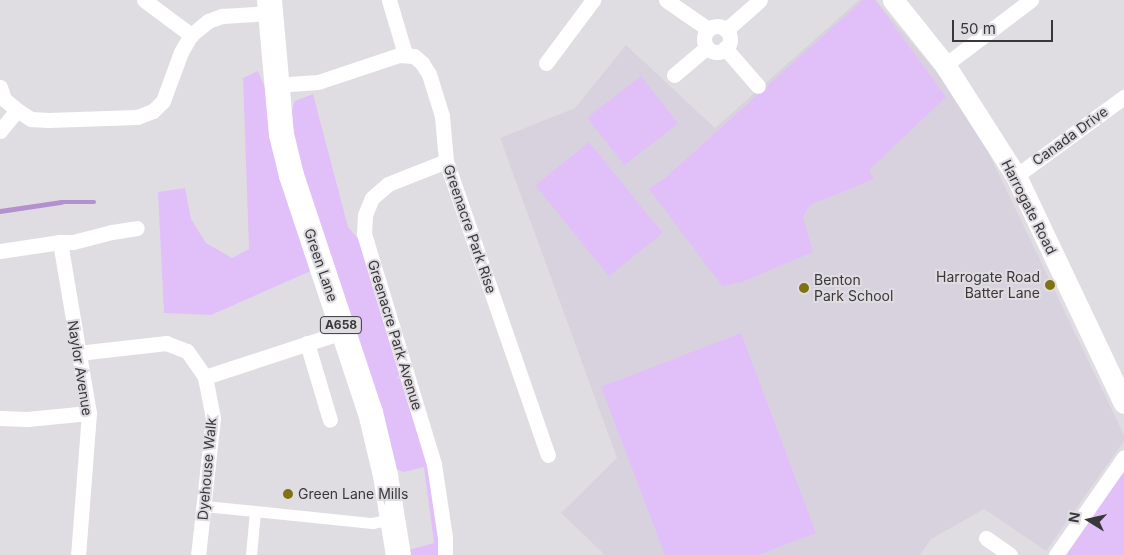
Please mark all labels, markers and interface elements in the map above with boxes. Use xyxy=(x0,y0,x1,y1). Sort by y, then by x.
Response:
scale bar xyxy=(954,10,1055,42)
text: 50 m xyxy=(960,19,996,38)
street label: Canada Drive xyxy=(1029,103,1111,169)
street label: Harrogate Road xyxy=(998,157,1060,257)
street label: Greenacre Park Rise xyxy=(440,162,500,296)
street label: Green Lane xyxy=(301,226,341,304)
street label: Greenacre Park Avenue xyxy=(364,258,426,412)
place label: Harrogate Road Batter Lane xyxy=(936,269,1040,302)
place label: Benton Park School xyxy=(814,272,893,304)
marker: Harrogate Road Batter Lane xyxy=(1044,279,1056,291)
marker: Benton Park School xyxy=(798,282,810,294)
road number: A658 xyxy=(320,316,362,334)
street label: Naylor Avenue xyxy=(64,319,96,417)
street label: Dyehouse Walk xyxy=(194,417,220,521)
place label: Green Lane Mills xyxy=(298,486,408,502)
marker: Green Lane Mills xyxy=(282,488,294,500)
north arrow xyxy=(1064,495,1114,545)
text: N xyxy=(1064,511,1083,524)

